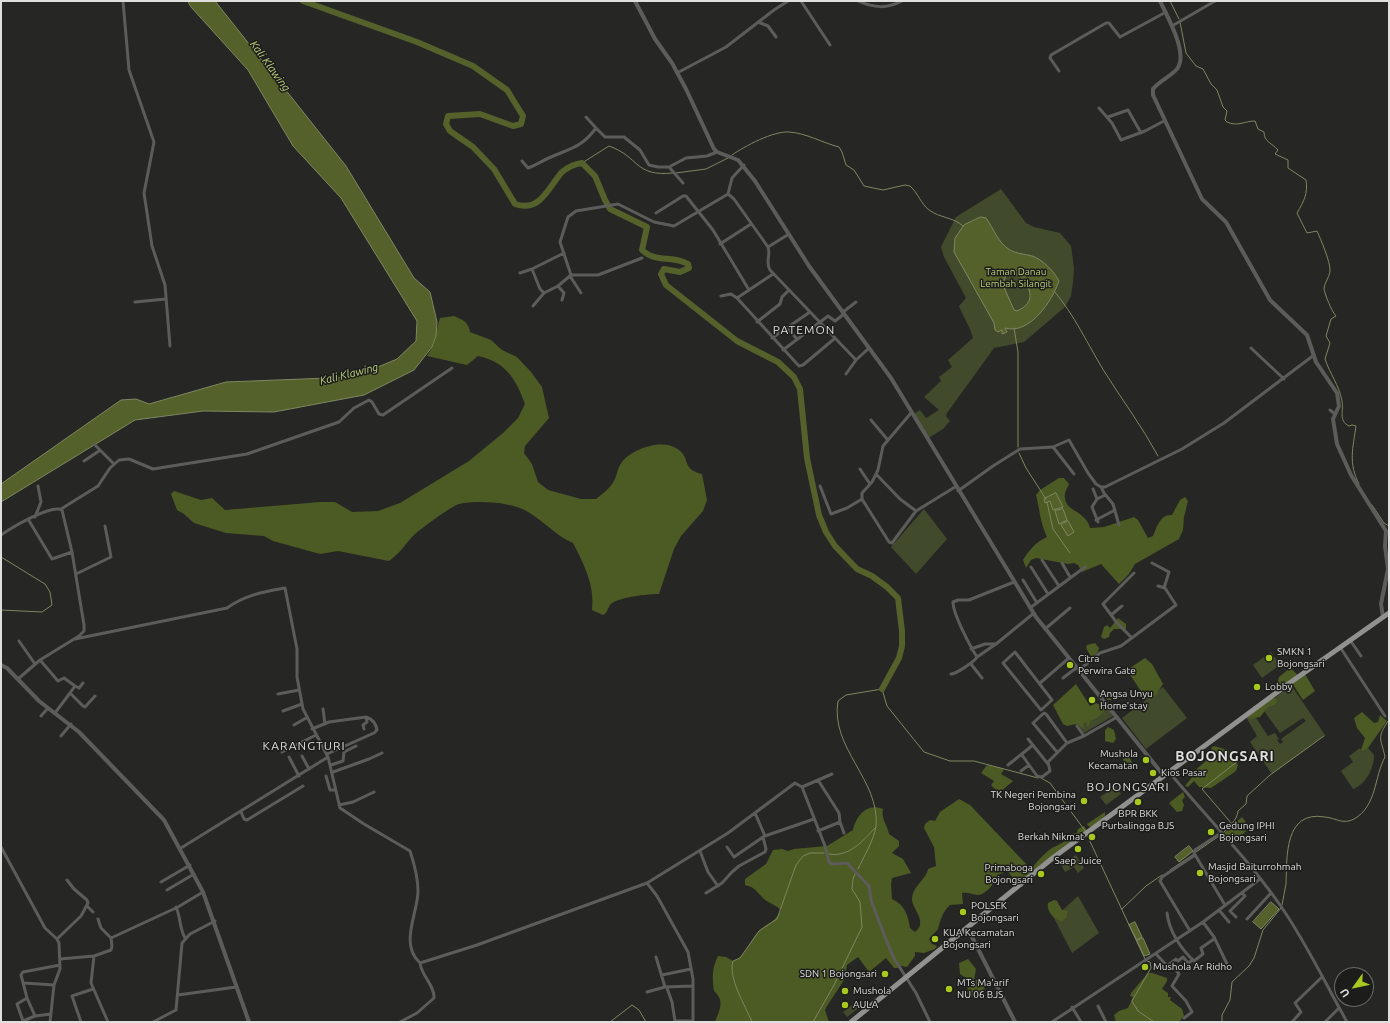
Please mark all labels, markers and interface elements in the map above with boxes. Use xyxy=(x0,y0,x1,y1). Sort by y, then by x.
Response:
water label: Kali Klawing xyxy=(247,38,293,94)
park label: Taman Danau Lembah Silangit xyxy=(980,266,1052,290)
district label: PATEMON xyxy=(773,323,835,337)
water label: Kali Klawing xyxy=(318,360,380,388)
place label: SMKN 1 Bojongsari xyxy=(1277,646,1325,670)
place label: Citra Perwira Gate xyxy=(1078,653,1136,676)
marker: SMKN 1 Bojongsari xyxy=(1264,653,1274,663)
marker: Citra Perwira Gate xyxy=(1065,660,1075,670)
place label: Lobby xyxy=(1265,681,1292,693)
marker: Lobby xyxy=(1252,682,1262,692)
place label: Angsa Unyu Home'stay xyxy=(1100,688,1153,712)
marker: Angsa Unyu Home'stay xyxy=(1087,695,1097,705)
district label: KARANGTURI xyxy=(262,739,346,753)
place label: Mushola Kecamatan xyxy=(1088,748,1138,772)
district label: BOJONGSARI xyxy=(1175,748,1275,764)
marker: Mushola Kecamatan xyxy=(1141,755,1151,765)
place label: Kios Pasar xyxy=(1161,767,1206,779)
marker: Kios Pasar xyxy=(1148,768,1158,778)
district label: BOJONGSARI xyxy=(1086,780,1170,794)
place label: TK Negeri Pembina Bojongsari xyxy=(991,789,1076,812)
marker: TK Negeri Pembina Bojongsari xyxy=(1079,796,1089,806)
marker: BPR BKK Purbalingga BJS xyxy=(1133,797,1143,807)
place label: BPR BKK Purbalingga BJS xyxy=(1102,808,1174,832)
place label: Gedung IPHI Bojongsari xyxy=(1219,820,1275,844)
marker: Gedung IPHI Bojongsari xyxy=(1206,827,1216,837)
place label: Berkah Nikmat xyxy=(1018,831,1084,843)
marker: Berkah Nikmat xyxy=(1087,832,1097,842)
marker: Saep Juice xyxy=(1073,844,1083,854)
place label: Saep Juice xyxy=(1054,855,1102,867)
place label: Masjid Baiturrohmah Bojongsari xyxy=(1208,861,1301,884)
place label: Primaboga Bojongsari xyxy=(984,862,1033,886)
marker: Masjid Baiturrohmah Bojongsari xyxy=(1195,868,1205,878)
marker: Primaboga Bojongsari xyxy=(1036,869,1046,879)
place label: POLSEK Bojongsari xyxy=(971,900,1019,924)
marker: POLSEK Bojongsari xyxy=(958,907,968,917)
place label: KUA Kecamatan Bojongsari xyxy=(943,927,1014,950)
marker: KUA Kecamatan Bojongsari xyxy=(930,934,940,944)
place label: Mushola Ar Ridho xyxy=(1153,961,1232,973)
marker: Mushola Ar Ridho xyxy=(1140,962,1150,972)
north arrow xyxy=(1334,967,1374,1007)
place label: SDN 1 Bojongsari xyxy=(800,968,877,980)
marker: SDN 1 Bojongsari xyxy=(880,969,890,979)
place label: MTs Ma'arif NU 06 BJS xyxy=(957,977,1009,1000)
marker: MTs Ma'arif NU 06 BJS xyxy=(944,984,954,994)
place label: Mushola xyxy=(853,985,891,997)
marker: Mushola xyxy=(840,986,850,996)
text: U xyxy=(1338,986,1352,999)
place label: AULA xyxy=(853,999,878,1011)
marker: AULA xyxy=(840,1000,850,1010)

